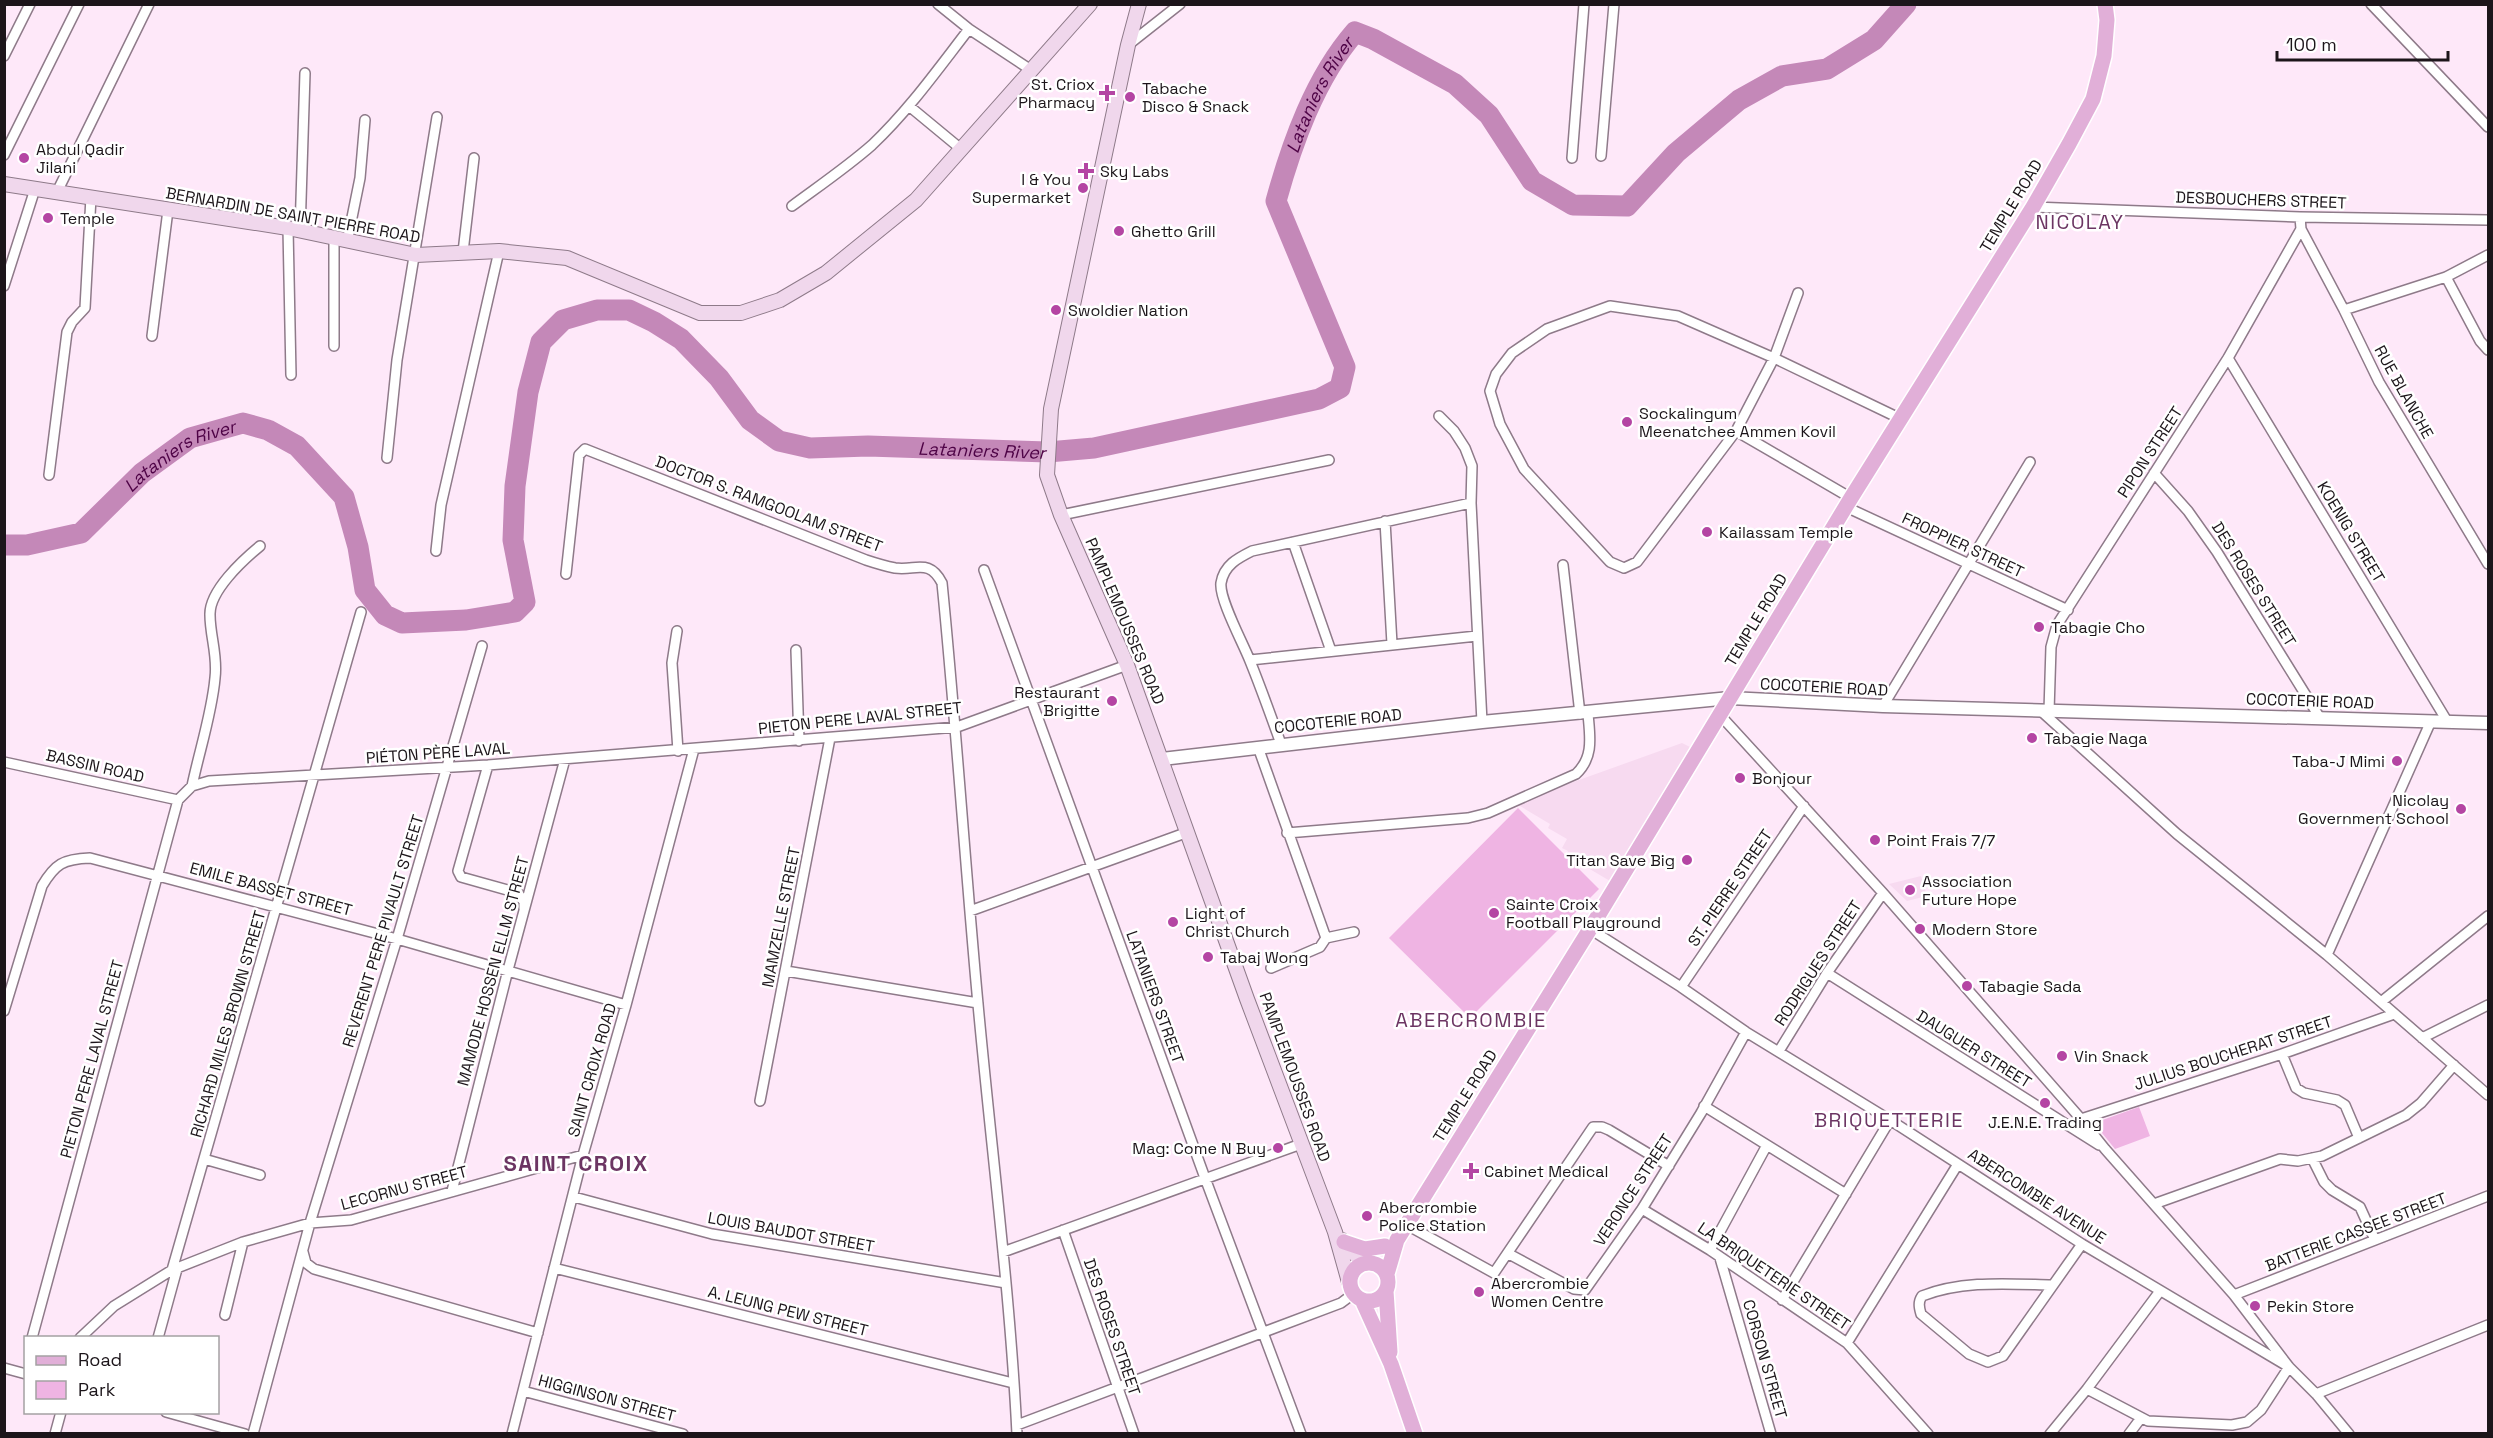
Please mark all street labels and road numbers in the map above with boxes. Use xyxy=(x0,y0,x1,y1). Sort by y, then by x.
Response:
street label: TEMPLE ROAD xyxy=(1975,156,2047,256)
street label: BERNARDIN DE SAINT PIERRE ROAD xyxy=(164,182,422,248)
street label: DESBOUCHERS STREET xyxy=(2175,187,2347,213)
street label: RUE BLANCHE xyxy=(2370,342,2438,442)
street label: PIPON STREET xyxy=(2113,402,2187,502)
street label: DOCTOR S. RAMGOOLAM STREET xyxy=(652,451,886,557)
street label: KOENIG STREET xyxy=(2313,478,2389,586)
street label: FROPPIER STREET xyxy=(1899,508,2027,582)
street label: DES ROSES STREET xyxy=(2207,518,2301,650)
street label: PAMPLEMOUSSES ROAD xyxy=(1080,534,1170,708)
street label: TEMPLE ROAD xyxy=(1720,570,1792,670)
street label: COCOTERIE ROAD xyxy=(1759,673,1889,701)
street label: COCOTERIE ROAD xyxy=(2246,688,2374,714)
street label: PIETON PERE LAVAL STREET xyxy=(757,697,963,739)
street label: COCOTERIE ROAD xyxy=(1273,704,1403,738)
street label: PIÉTON PÈRE LAVAL xyxy=(365,737,511,769)
street label: BASSIN ROAD xyxy=(44,745,146,787)
street label: REVERENT PERE PIVAULT STREET xyxy=(338,812,428,1050)
street label: ST. PIERRE STREET xyxy=(1683,825,1777,951)
street label: MAMZELLE STREET xyxy=(757,845,805,989)
street label: MAMODE HOSSEN ELLM STREET xyxy=(452,854,534,1088)
street label: EMILE BASSET STREET xyxy=(188,857,354,921)
street label: RODRIGUES STREET xyxy=(1770,896,1866,1030)
street label: RICHARD MILES BROWN STREET xyxy=(185,908,271,1140)
street label: LATANIERS STREET xyxy=(1121,928,1189,1066)
street label: PIETON PERE LAVAL STREET xyxy=(55,958,129,1160)
street label: PAMPLEMOUSSES ROAD xyxy=(1255,989,1335,1165)
street label: SAINT CROIX ROAD xyxy=(563,1001,621,1139)
street label: DAUGUER STREET xyxy=(1913,1005,2035,1093)
street label: JULIUS BOUCHERAT STREET xyxy=(2131,1011,2335,1095)
street label: TEMPLE ROAD xyxy=(1428,1046,1502,1146)
street label: VERONCE STREET xyxy=(1589,1130,1677,1250)
street label: ABERCOMBIE AVENUE xyxy=(1964,1144,2110,1248)
street label: LECORNU STREET xyxy=(338,1161,470,1215)
street label: BATTERIE CASSEE STREET xyxy=(2262,1188,2450,1276)
street label: LOUIS BAUDOT STREET xyxy=(706,1207,876,1257)
street label: LA BRIQUETERIE STREET xyxy=(1694,1217,1854,1335)
street label: DES ROSES STREET xyxy=(1079,1256,1145,1398)
street label: A. LEUNG PEW STREET xyxy=(706,1281,870,1341)
street label: CORSON STREET xyxy=(1738,1297,1792,1421)
street label: HIGGINSON STREET xyxy=(536,1370,678,1426)

